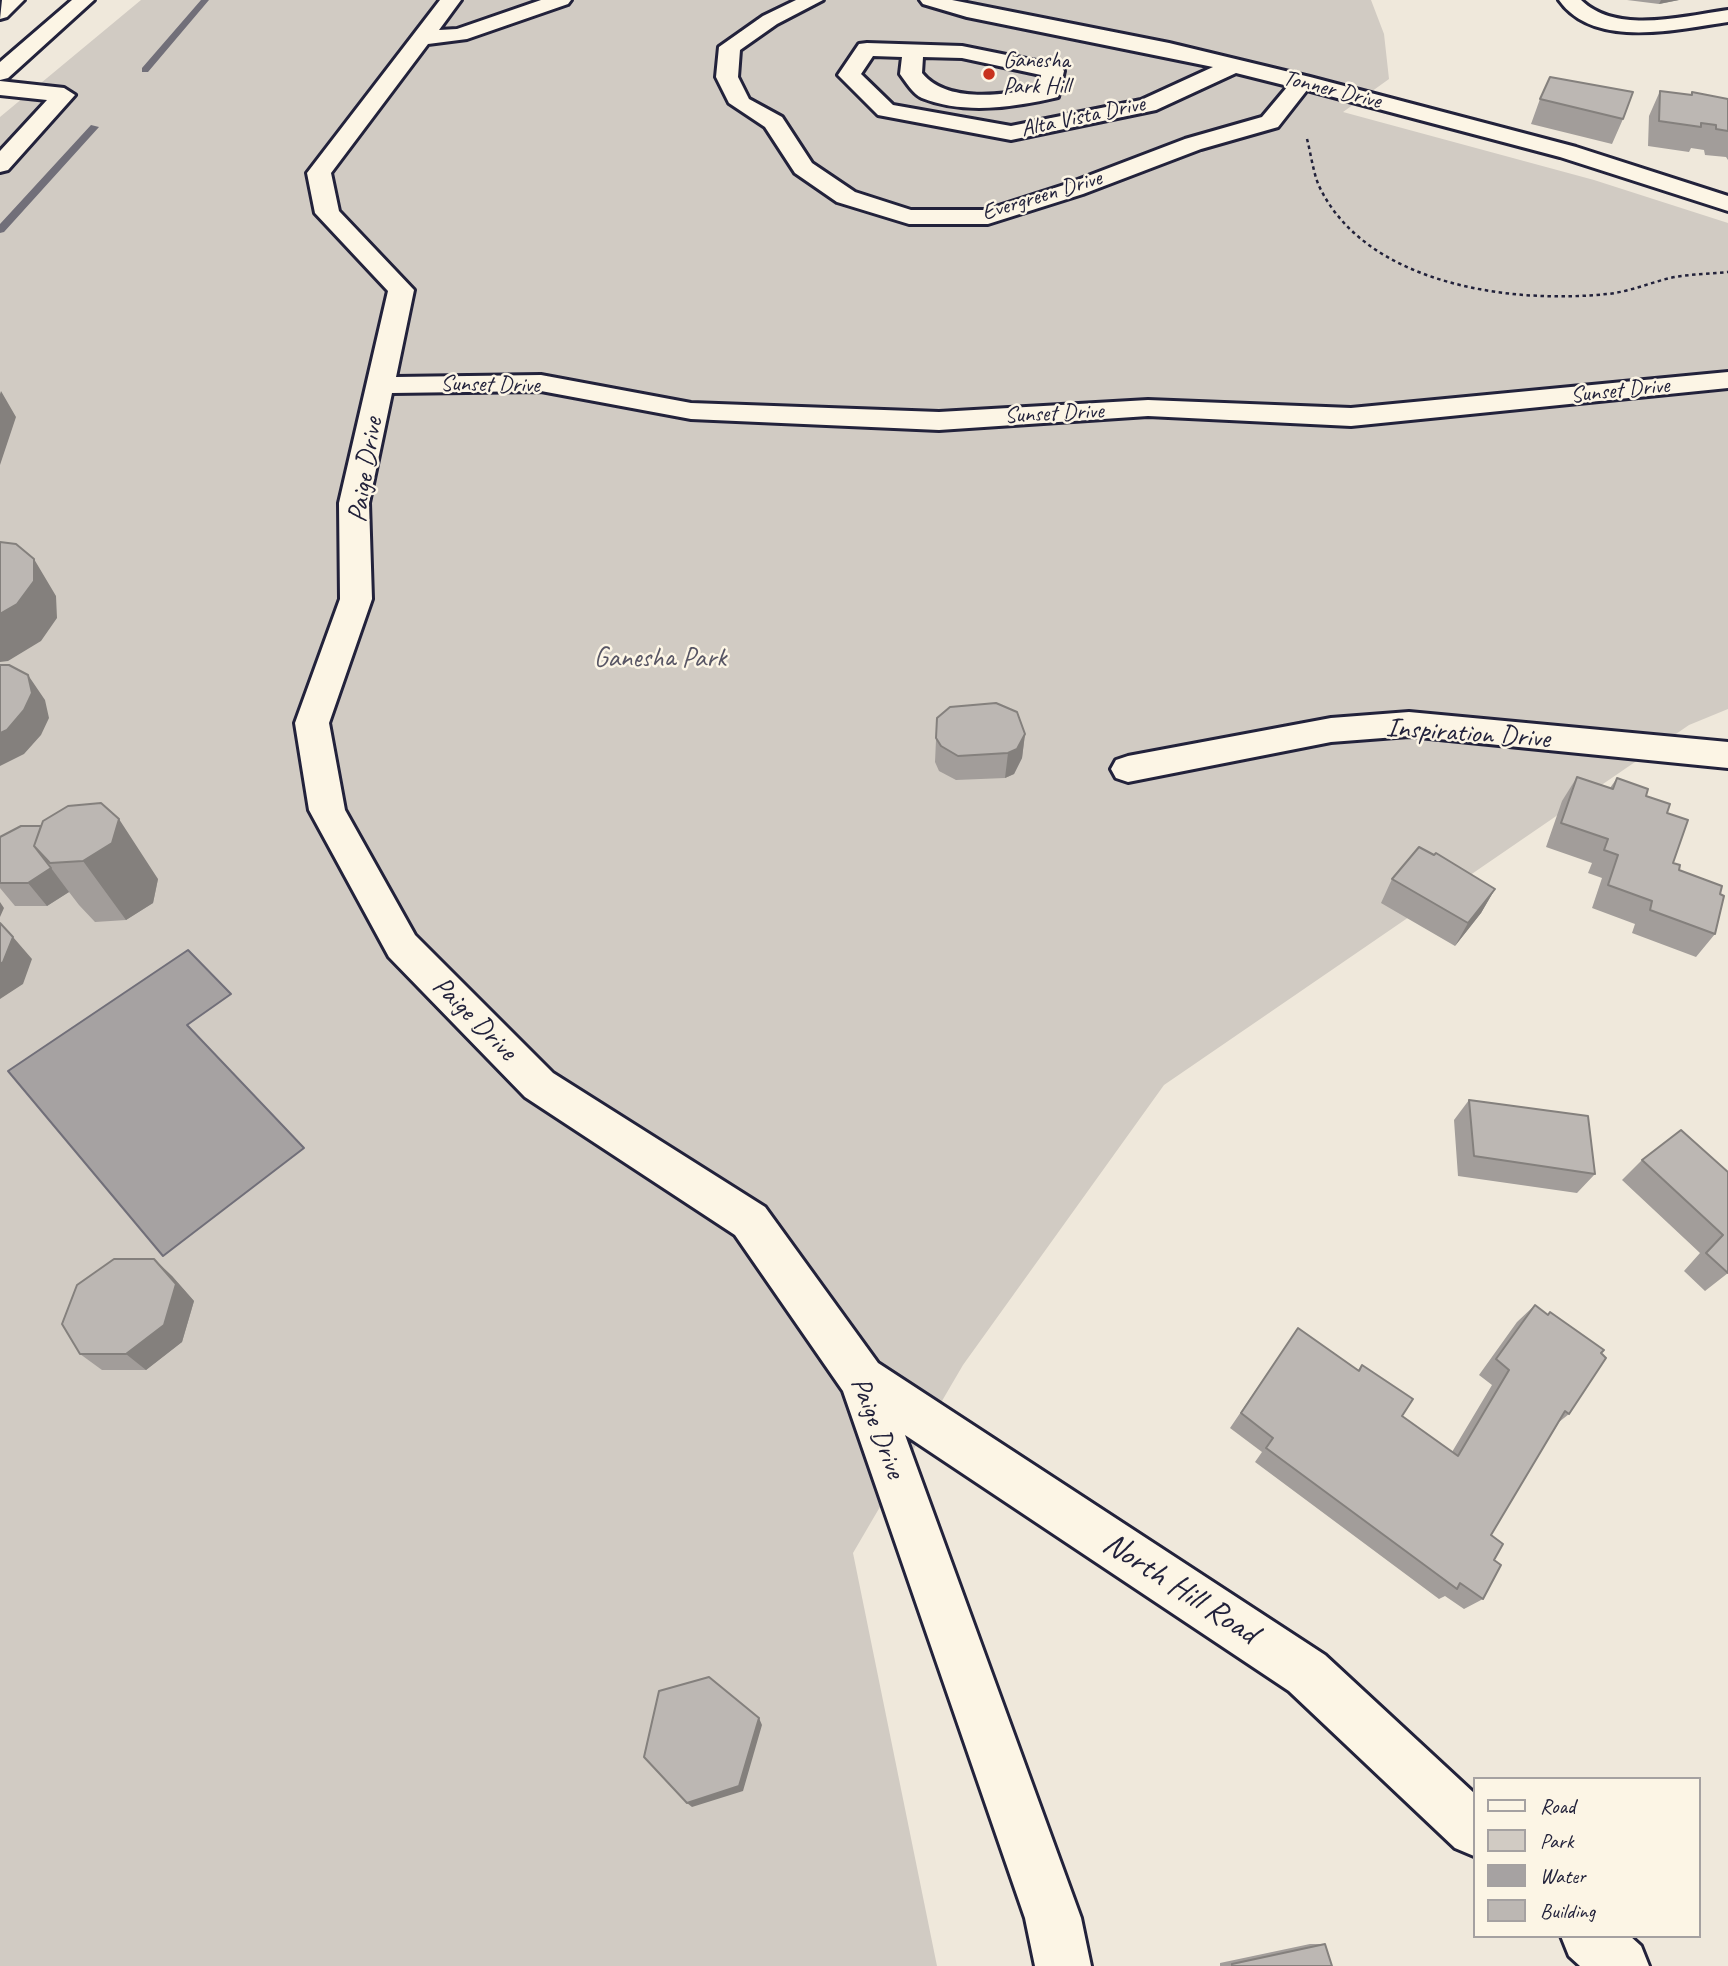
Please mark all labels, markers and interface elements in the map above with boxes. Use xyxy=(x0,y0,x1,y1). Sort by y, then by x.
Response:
place label: Ganesha Park Hill xyxy=(1003,47,1070,101)
street label: Tonner Drive xyxy=(1280,65,1384,115)
marker: Ganesha Park Hill xyxy=(981,66,997,82)
street label: Alta Vista Drive xyxy=(1019,90,1147,144)
street label: Evergreen Drive xyxy=(979,165,1105,227)
street label: Sunset Drive xyxy=(440,370,540,400)
street label: Sunset Drive xyxy=(1569,372,1671,410)
street label: Sunset Drive xyxy=(1004,398,1104,430)
street label: Paige Drive xyxy=(341,415,391,525)
park label: Ganesha Park xyxy=(594,642,726,676)
street label: Inspiration Drive xyxy=(1385,712,1551,756)
street label: Paige Drive xyxy=(425,970,523,1068)
street label: Paige Drive xyxy=(842,1373,912,1483)
street label: North Hill Road xyxy=(1095,1524,1265,1654)
legend xyxy=(1472,1777,1700,1938)
text: Road xyxy=(1540,1793,1575,1819)
text: Park xyxy=(1540,1828,1573,1854)
text: Water xyxy=(1540,1863,1586,1889)
text: Building xyxy=(1540,1898,1595,1924)

